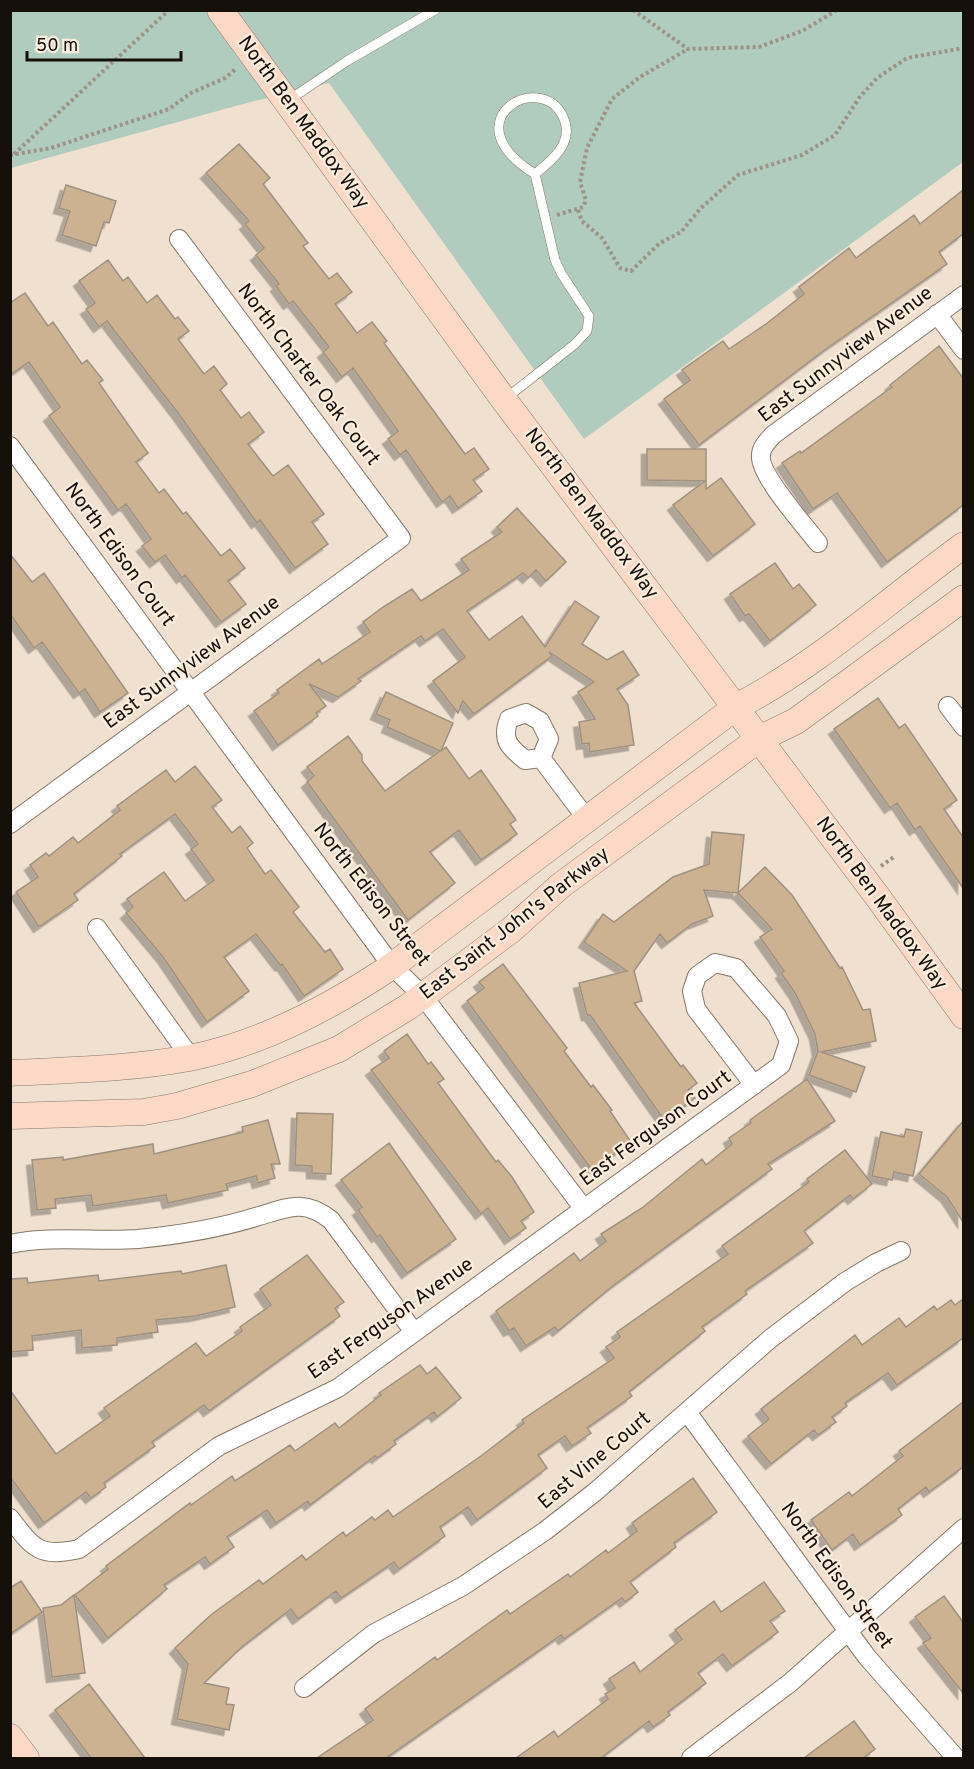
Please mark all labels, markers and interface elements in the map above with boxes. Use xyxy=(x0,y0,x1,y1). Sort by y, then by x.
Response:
scale bar xyxy=(27,24,182,62)
street label: North Ben Maddox Way xyxy=(231,31,375,215)
text: 50 m xyxy=(36,35,78,58)
street label: North Charter Oak Court xyxy=(231,279,385,471)
street label: East Sunnyview Avenue xyxy=(754,281,938,429)
street label: North Ben Maddox Way xyxy=(518,423,664,605)
street label: North Edison Court xyxy=(58,478,180,632)
street label: East Sunnyview Avenue xyxy=(99,590,285,736)
street label: North Ben Maddox Way xyxy=(809,812,953,996)
street label: North Edison Street xyxy=(307,818,435,972)
street label: East Saint John's Parkway xyxy=(415,842,615,1006)
street label: East Ferguson Court xyxy=(575,1065,737,1193)
street label: East Ferguson Avenue xyxy=(303,1252,479,1386)
street label: East Vine Court xyxy=(533,1406,657,1516)
street label: North Edison Street xyxy=(774,1497,898,1655)

